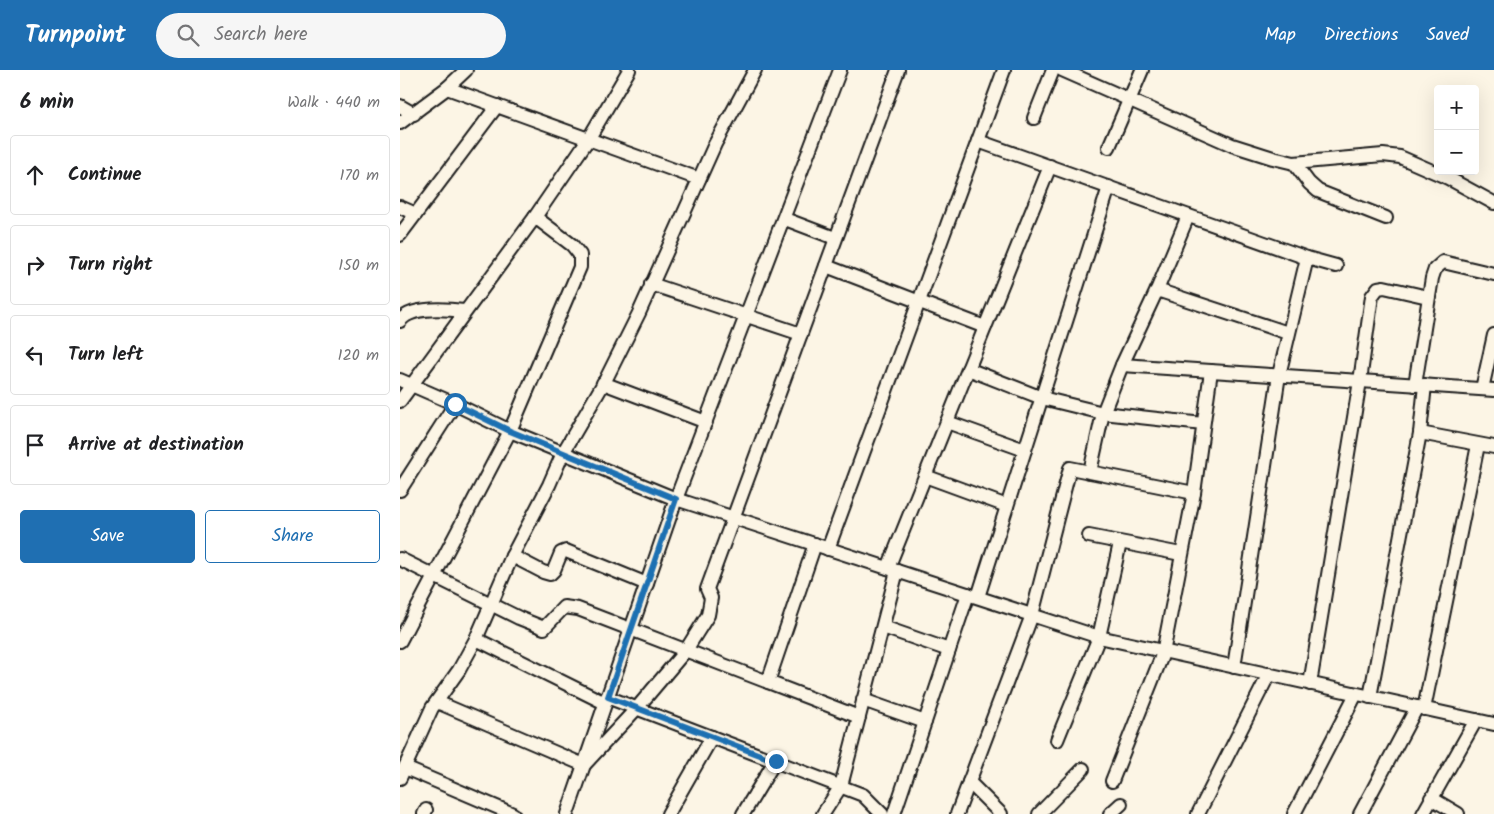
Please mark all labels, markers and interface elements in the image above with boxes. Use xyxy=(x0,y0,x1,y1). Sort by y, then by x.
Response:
search box xyxy=(156,13,506,58)
text: Turnpoint xyxy=(25,16,126,55)
text: Search here xyxy=(214,20,308,50)
icon: search xyxy=(174,21,202,49)
text: Map xyxy=(1264,21,1296,50)
text: Directions xyxy=(1324,21,1398,50)
text: Saved xyxy=(1426,21,1469,50)
map controls xyxy=(1434,85,1479,175)
button: + xyxy=(1434,85,1479,130)
text: 6 min xyxy=(20,86,74,119)
text: Walk · 440 m xyxy=(287,90,380,115)
button: − xyxy=(1434,130,1479,175)
text: Continue xyxy=(68,160,141,190)
icon: ahead xyxy=(21,161,49,189)
text: 170 m xyxy=(339,163,379,188)
text: Turn right xyxy=(68,250,153,280)
icon: right xyxy=(21,251,49,279)
text: 150 m xyxy=(338,253,379,278)
text: Turn left xyxy=(68,340,143,370)
icon: left xyxy=(21,341,49,369)
text: 120 m xyxy=(338,343,379,368)
route start xyxy=(444,393,467,416)
text: Arrive at destination xyxy=(68,430,244,460)
icon: arrive xyxy=(21,431,49,459)
button: Save xyxy=(20,510,195,563)
button: Share xyxy=(205,510,380,563)
route end xyxy=(765,750,788,773)

